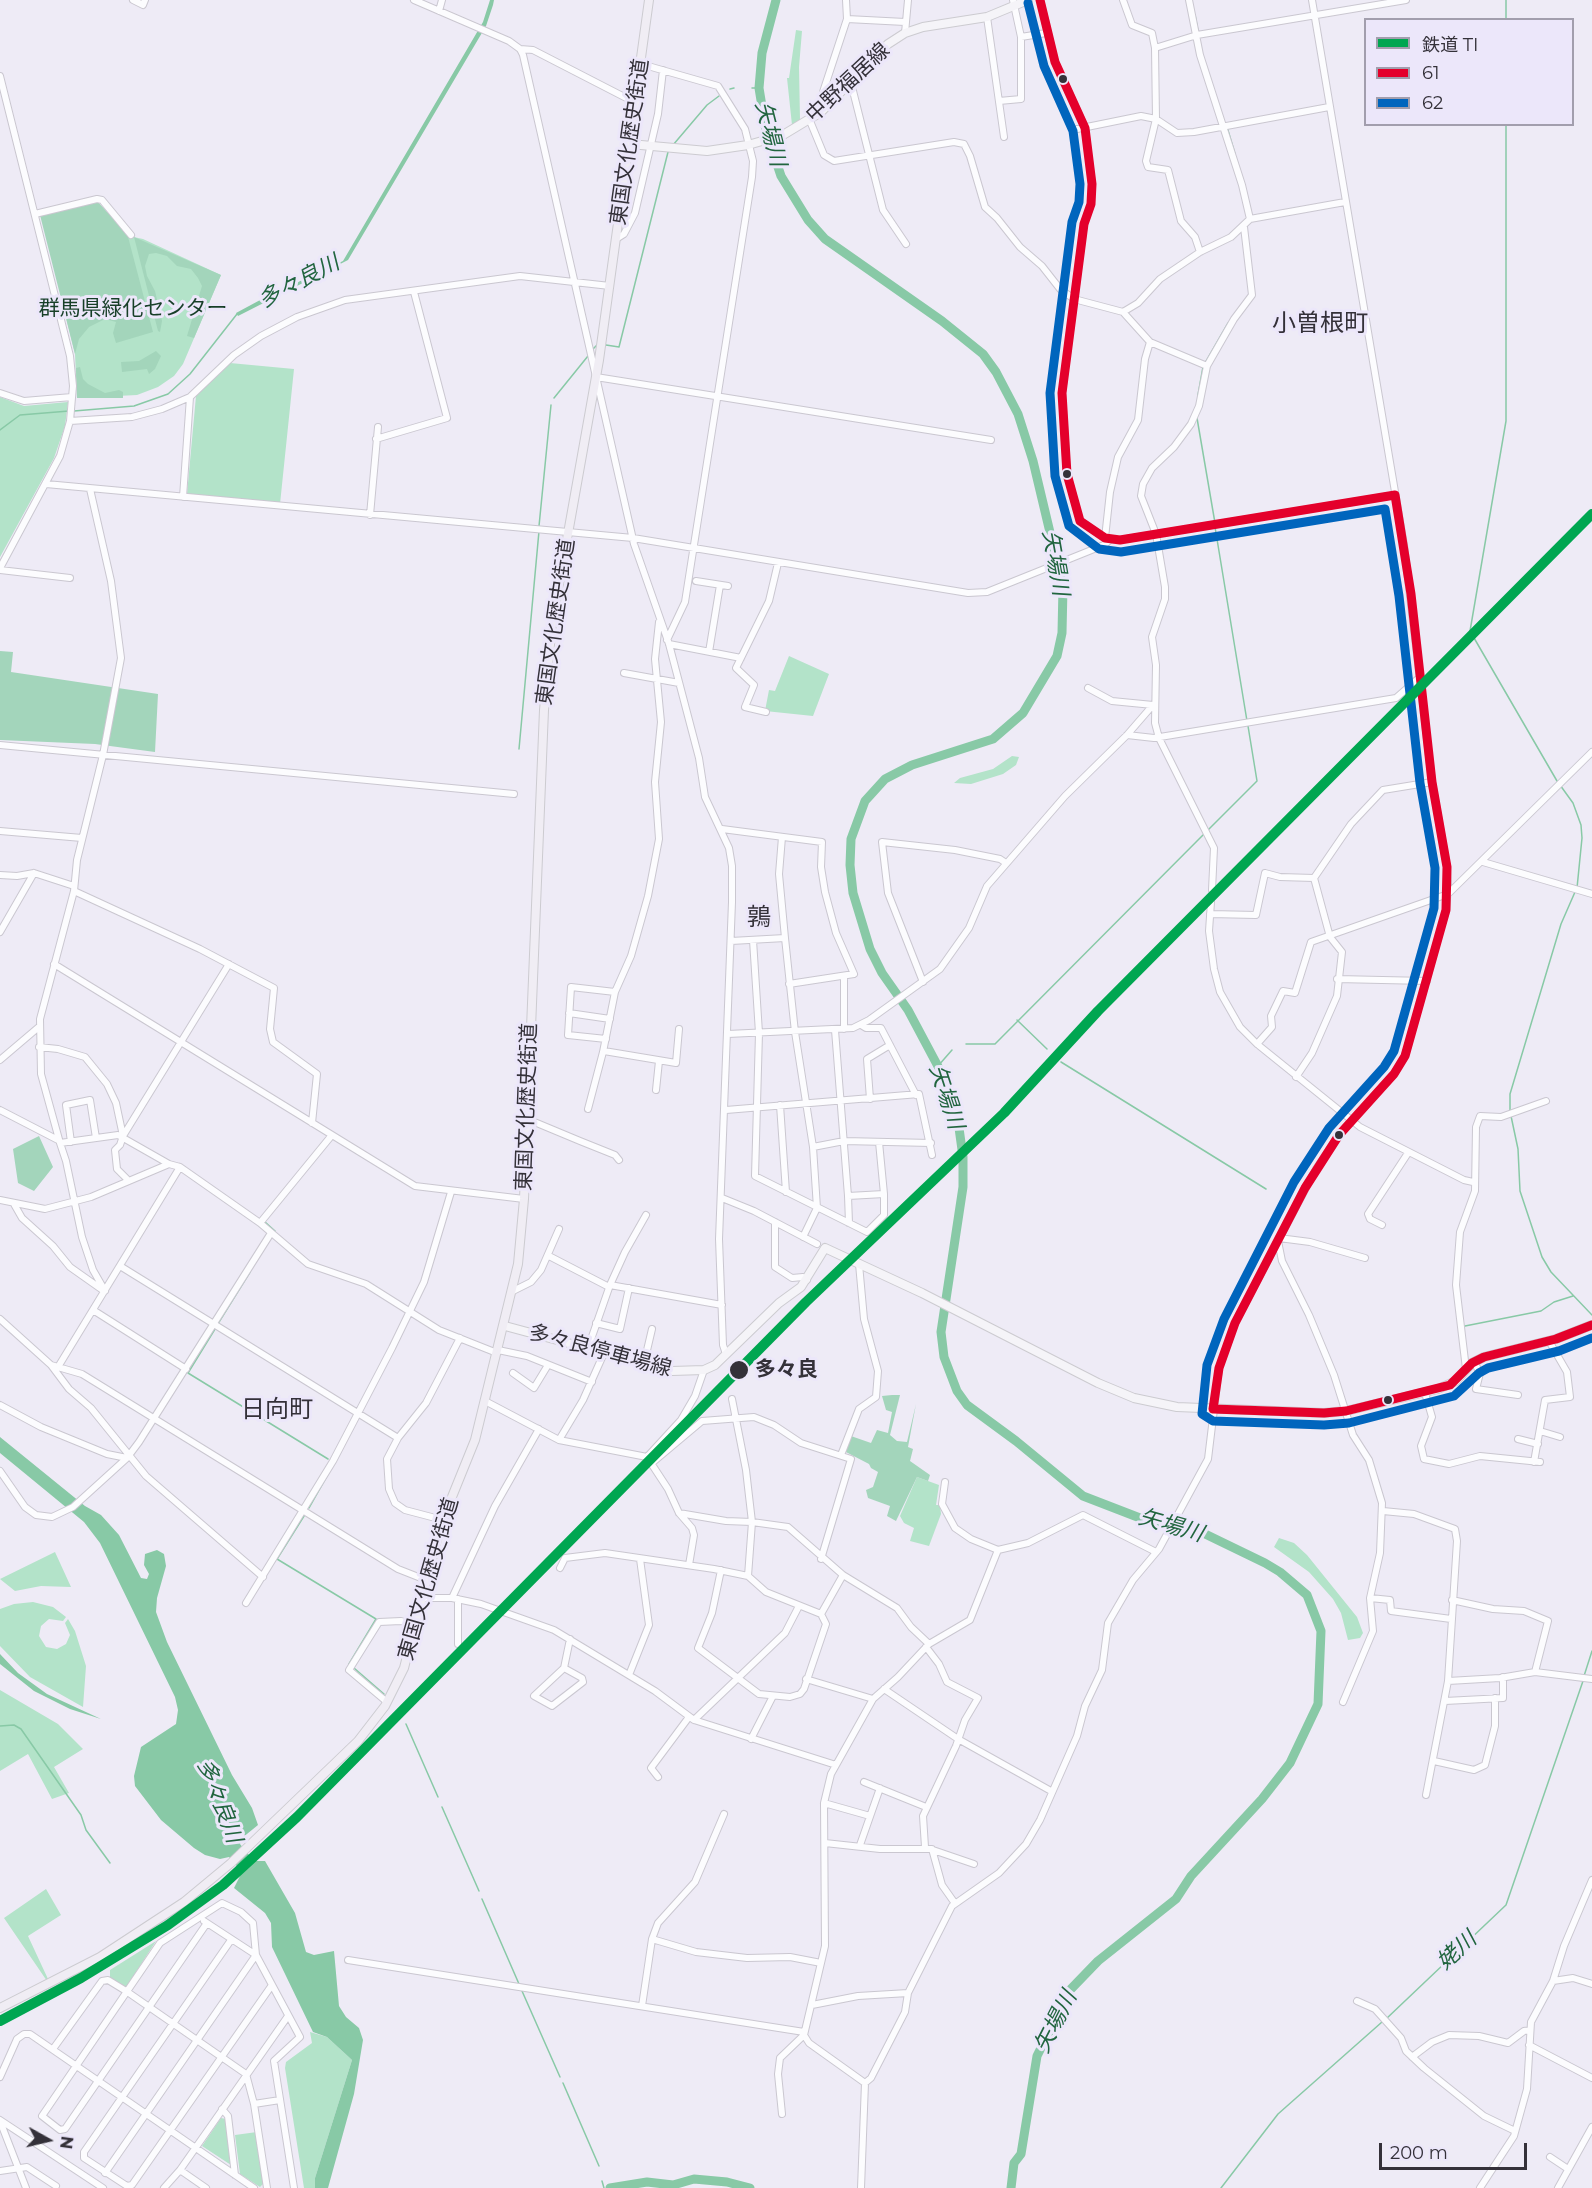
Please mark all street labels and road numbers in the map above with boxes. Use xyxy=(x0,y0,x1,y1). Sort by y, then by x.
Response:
street label: 中野福居線 xyxy=(801,38,895,128)
street label: 東国文化歴史街道 xyxy=(606,57,654,227)
street label: 東国文化歴史街道 xyxy=(532,537,580,707)
street label: 東国文化歴史街道 xyxy=(511,1023,543,1191)
street label: 多々良停車場線 xyxy=(526,1320,674,1382)
street label: 東国文化歴史街道 xyxy=(394,1495,464,1663)

